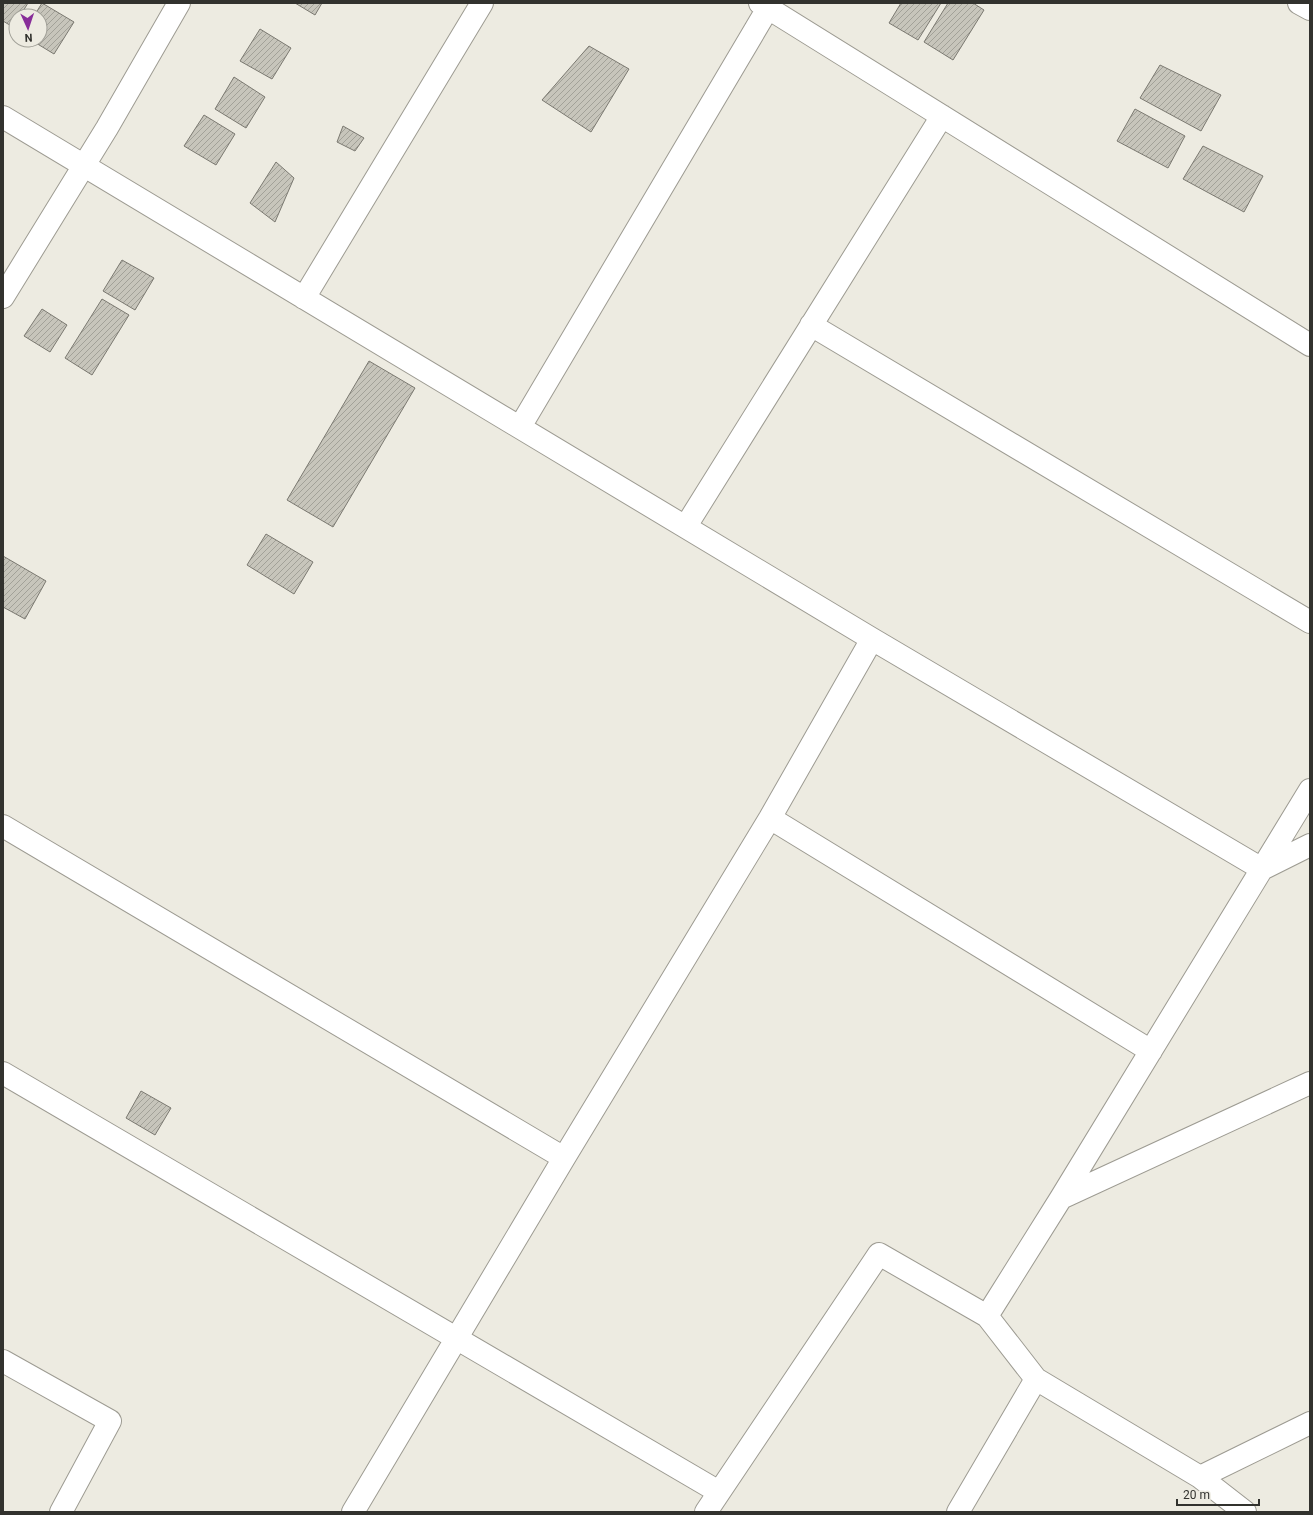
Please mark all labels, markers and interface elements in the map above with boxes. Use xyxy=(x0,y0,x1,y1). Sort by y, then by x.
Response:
north arrow xyxy=(8,8,48,48)
text: N xyxy=(24,31,33,44)
scale bar xyxy=(1177,1481,1259,1507)
text: 20 m xyxy=(1183,1488,1210,1502)

